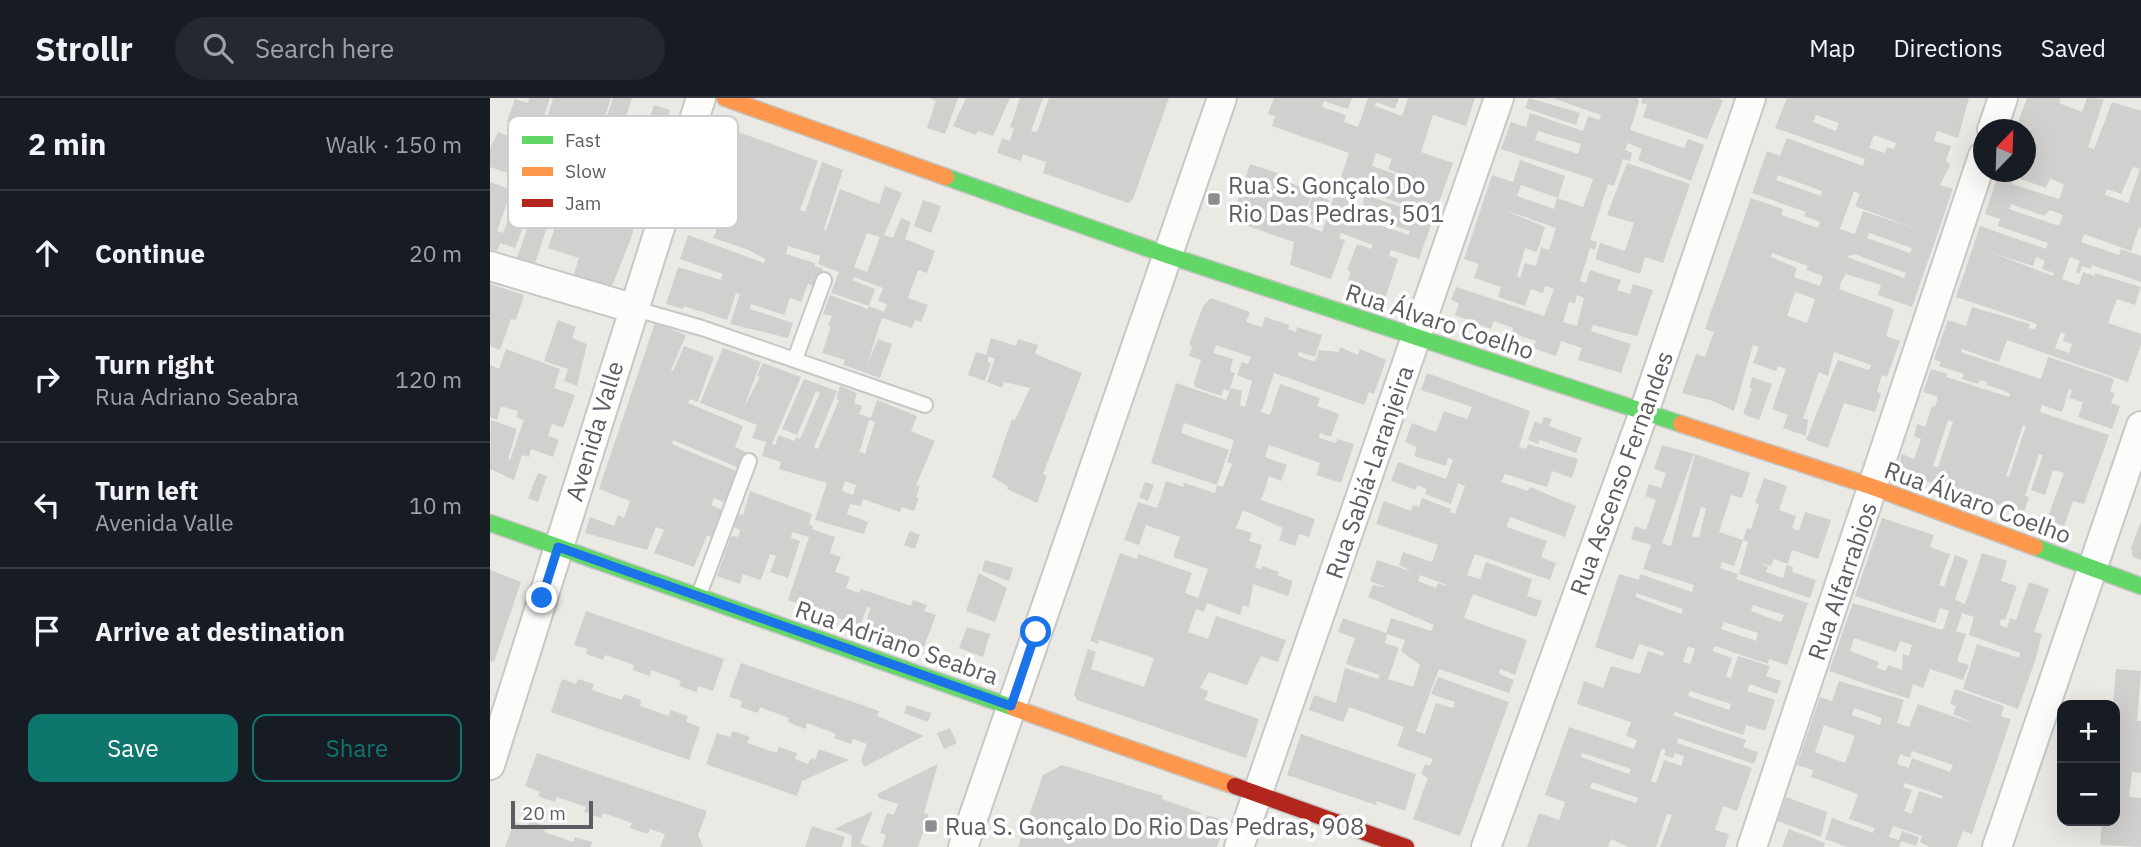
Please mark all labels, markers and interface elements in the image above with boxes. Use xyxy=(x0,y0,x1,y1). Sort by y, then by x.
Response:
search box xyxy=(175,17,665,80)
text: Strollr xyxy=(35,27,133,70)
icon: search xyxy=(199,29,237,67)
text: Search here xyxy=(255,31,394,65)
text: Map xyxy=(1809,32,1855,64)
text: Directions xyxy=(1893,32,2003,64)
text: Saved xyxy=(2041,32,2106,64)
legend xyxy=(508,116,738,228)
north arrow xyxy=(1973,119,2036,182)
text: 2 min xyxy=(28,124,106,163)
text: Fast xyxy=(565,128,601,152)
text: Walk · 150 m xyxy=(326,129,462,159)
text: Slow xyxy=(565,159,606,183)
place label: Rua S. Gonçalo Do Rio Das Pedras, 501 xyxy=(1228,169,1444,229)
text: Jam xyxy=(565,191,601,215)
marker: Rua S. Gonçalo Do Rio Das Pedras, 501 xyxy=(1206,191,1222,207)
icon: ahead xyxy=(28,234,66,272)
text: Continue xyxy=(95,236,205,270)
text: 20 m xyxy=(409,238,462,268)
street label: Rua Álvaro Coelho xyxy=(1342,275,1538,367)
street label: Rua Ascenso Fernandes xyxy=(1562,346,1680,600)
text: Turn right xyxy=(95,347,214,381)
street label: Avenida Valle xyxy=(558,357,630,505)
icon: right xyxy=(28,360,66,398)
street label: Rua Sabiá-Laranjeira xyxy=(1318,361,1421,583)
text: 120 m xyxy=(395,364,462,394)
text: Rua Adriano Seabra xyxy=(95,381,299,411)
street label: Rua Álvaro Coelho xyxy=(1880,453,2076,551)
text: Turn left xyxy=(95,473,198,507)
icon: left xyxy=(28,486,66,524)
text: 10 m xyxy=(409,490,462,520)
street label: Rua Alfarrabios xyxy=(1800,498,1884,664)
text: Avenida Valle xyxy=(95,507,234,537)
route end xyxy=(526,582,557,613)
street label: Rua Adriano Seabra xyxy=(791,592,1003,692)
icon: arrive xyxy=(28,612,66,650)
text: Arrive at destination xyxy=(95,614,345,648)
route start xyxy=(1020,616,1051,647)
map controls xyxy=(2057,700,2120,826)
button: + xyxy=(2057,700,2120,763)
button: Save xyxy=(28,714,238,782)
button: Share xyxy=(252,714,462,782)
button: − xyxy=(2057,763,2120,826)
scale bar xyxy=(511,798,593,830)
text: 20 m xyxy=(522,801,566,825)
place label: Rua S. Gonçalo Do Rio Das Pedras, 908 xyxy=(945,810,1364,842)
marker: Rua S. Gonçalo Do Rio Das Pedras, 908 xyxy=(923,818,939,834)

